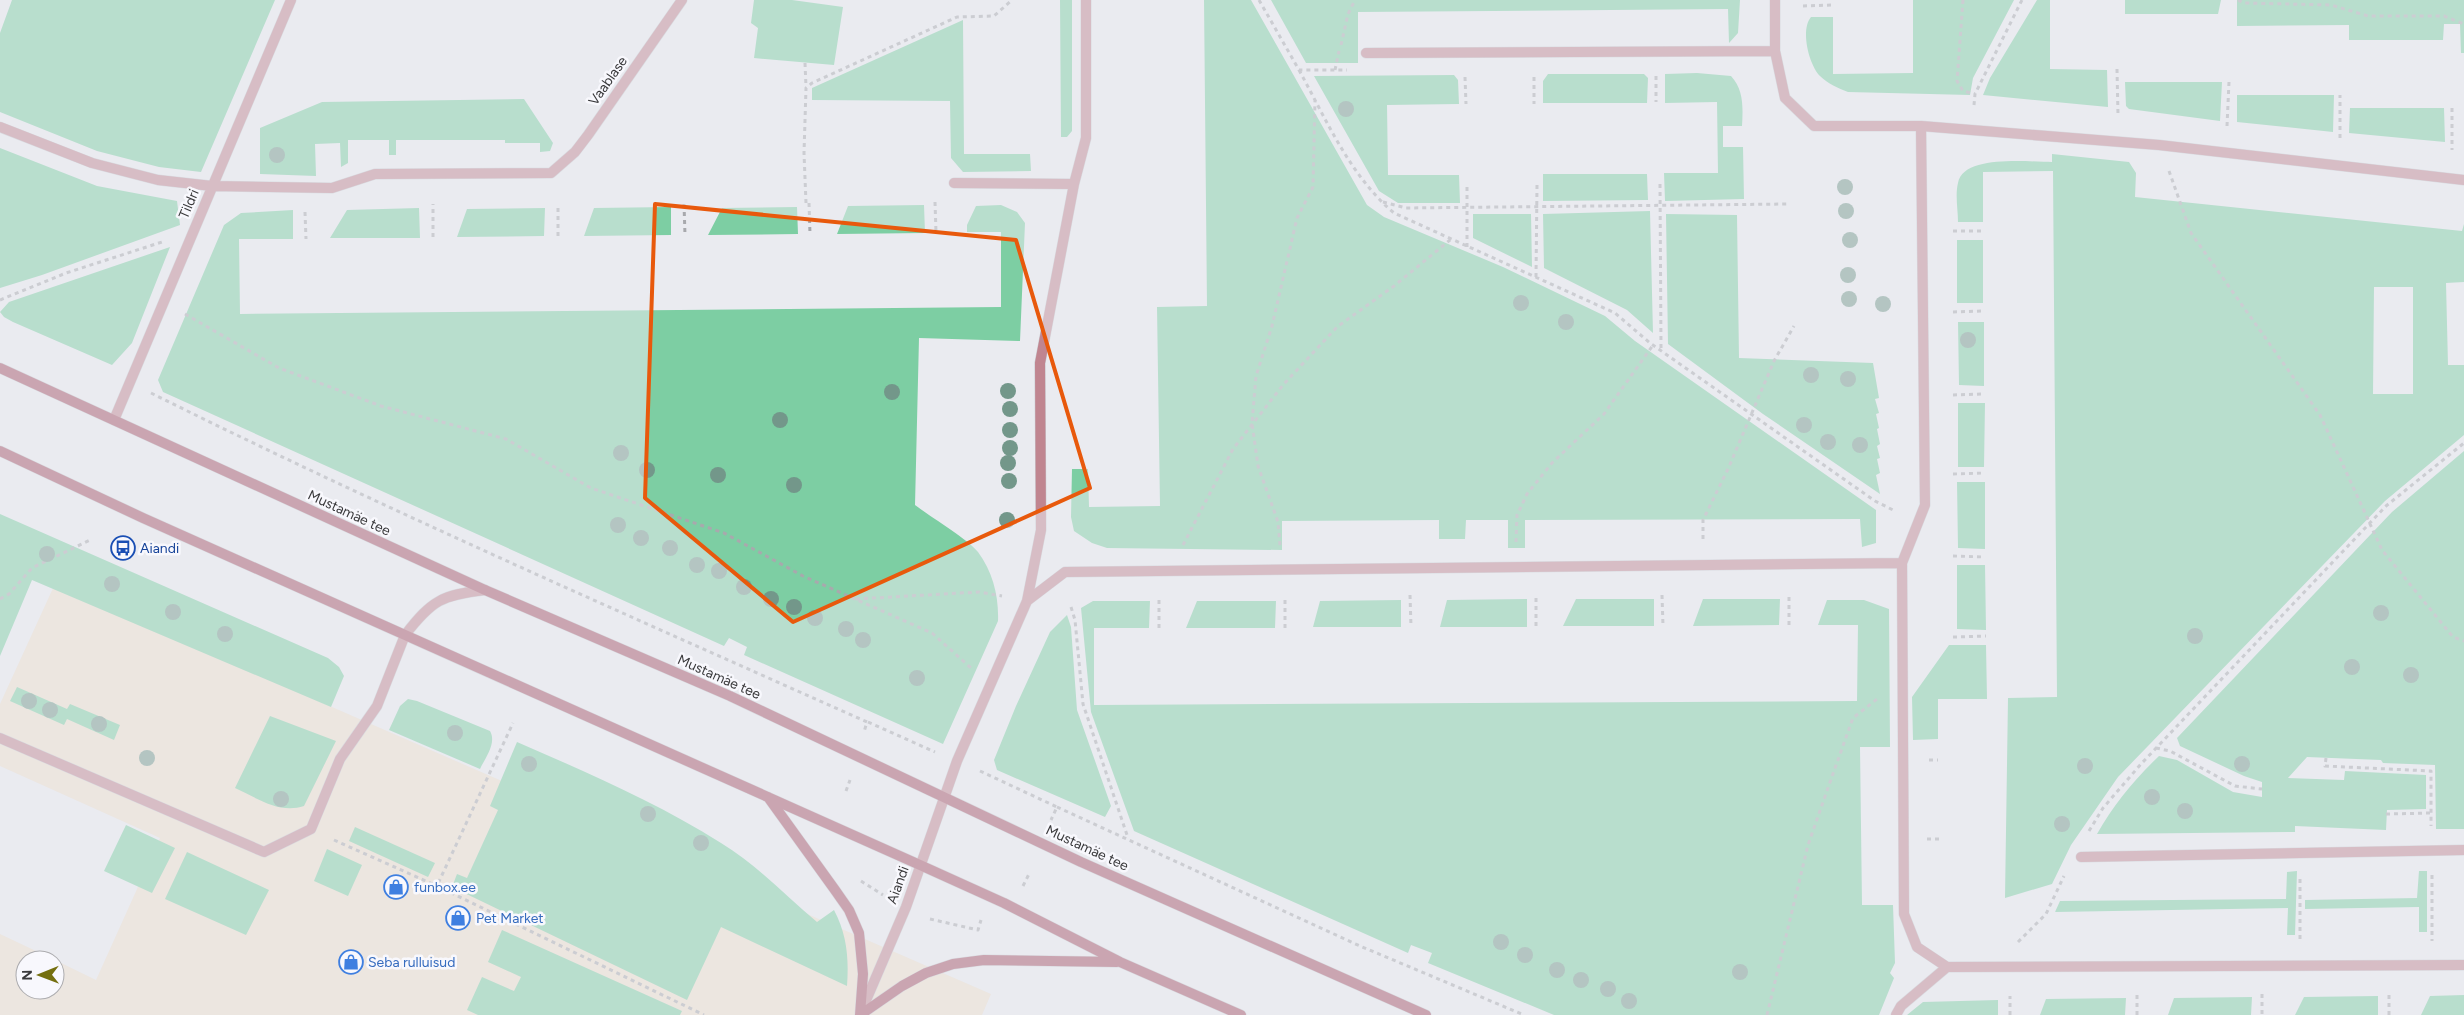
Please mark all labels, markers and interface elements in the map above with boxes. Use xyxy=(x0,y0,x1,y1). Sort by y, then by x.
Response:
street label: Vaablase xyxy=(585,53,631,109)
street label: Tildri xyxy=(175,187,203,221)
street label: Mustamäe tee xyxy=(305,486,393,540)
bus stop icon: Aiandi xyxy=(110,535,136,561)
place label: Aiandi xyxy=(140,540,179,557)
street label: Mustamäe tee xyxy=(675,651,764,703)
street label: Mustamäe tee xyxy=(1043,821,1131,875)
street label: Aiandi xyxy=(883,864,913,906)
shop icon: funbox.ee xyxy=(383,874,409,900)
place label: funbox.ee xyxy=(414,879,476,896)
shop icon: Pet Market xyxy=(445,905,471,931)
place label: Pet Market xyxy=(476,910,544,927)
shop icon: Seba rulluisud xyxy=(338,949,364,975)
north arrow xyxy=(15,950,65,1000)
place label: Seba rulluisud xyxy=(368,954,455,971)
text: N xyxy=(19,970,36,981)

